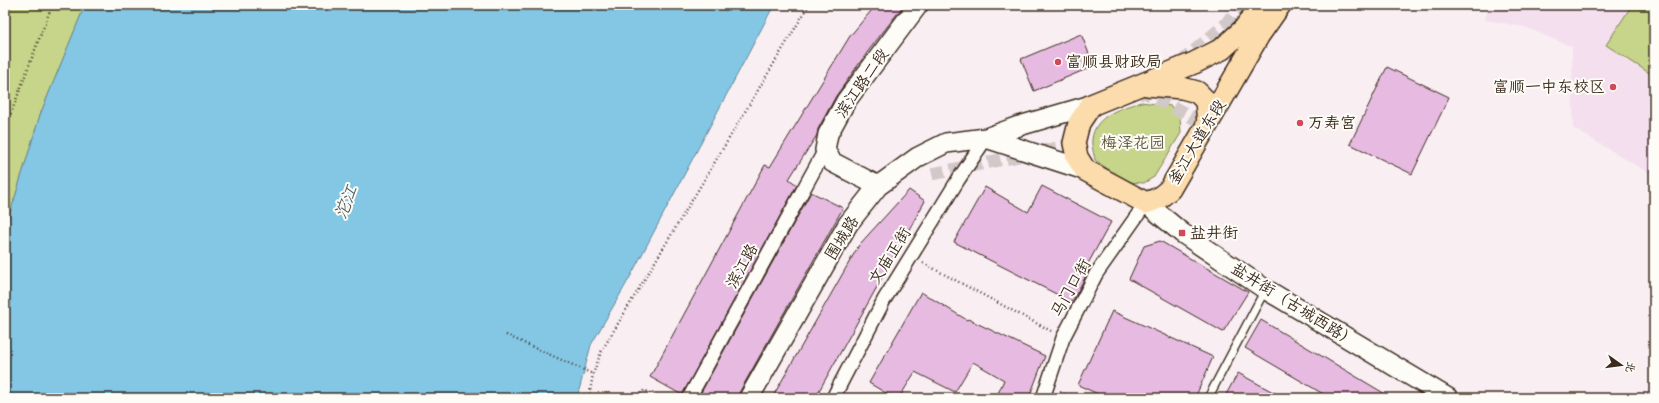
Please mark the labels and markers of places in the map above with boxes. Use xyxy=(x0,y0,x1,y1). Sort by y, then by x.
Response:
place label: 富顺县财政局 xyxy=(1066,52,1162,72)
marker: 富顺县财政局 xyxy=(1053,57,1063,67)
place label: 富顺一中东校区 xyxy=(1493,77,1605,97)
marker: 富顺一中东校区 xyxy=(1608,82,1618,92)
place label: 万寿宫 xyxy=(1308,113,1356,133)
marker: 万寿宫 xyxy=(1295,118,1305,128)
place label: 盐井街 xyxy=(1190,223,1238,243)
marker: 盐井街 xyxy=(1177,228,1187,238)

